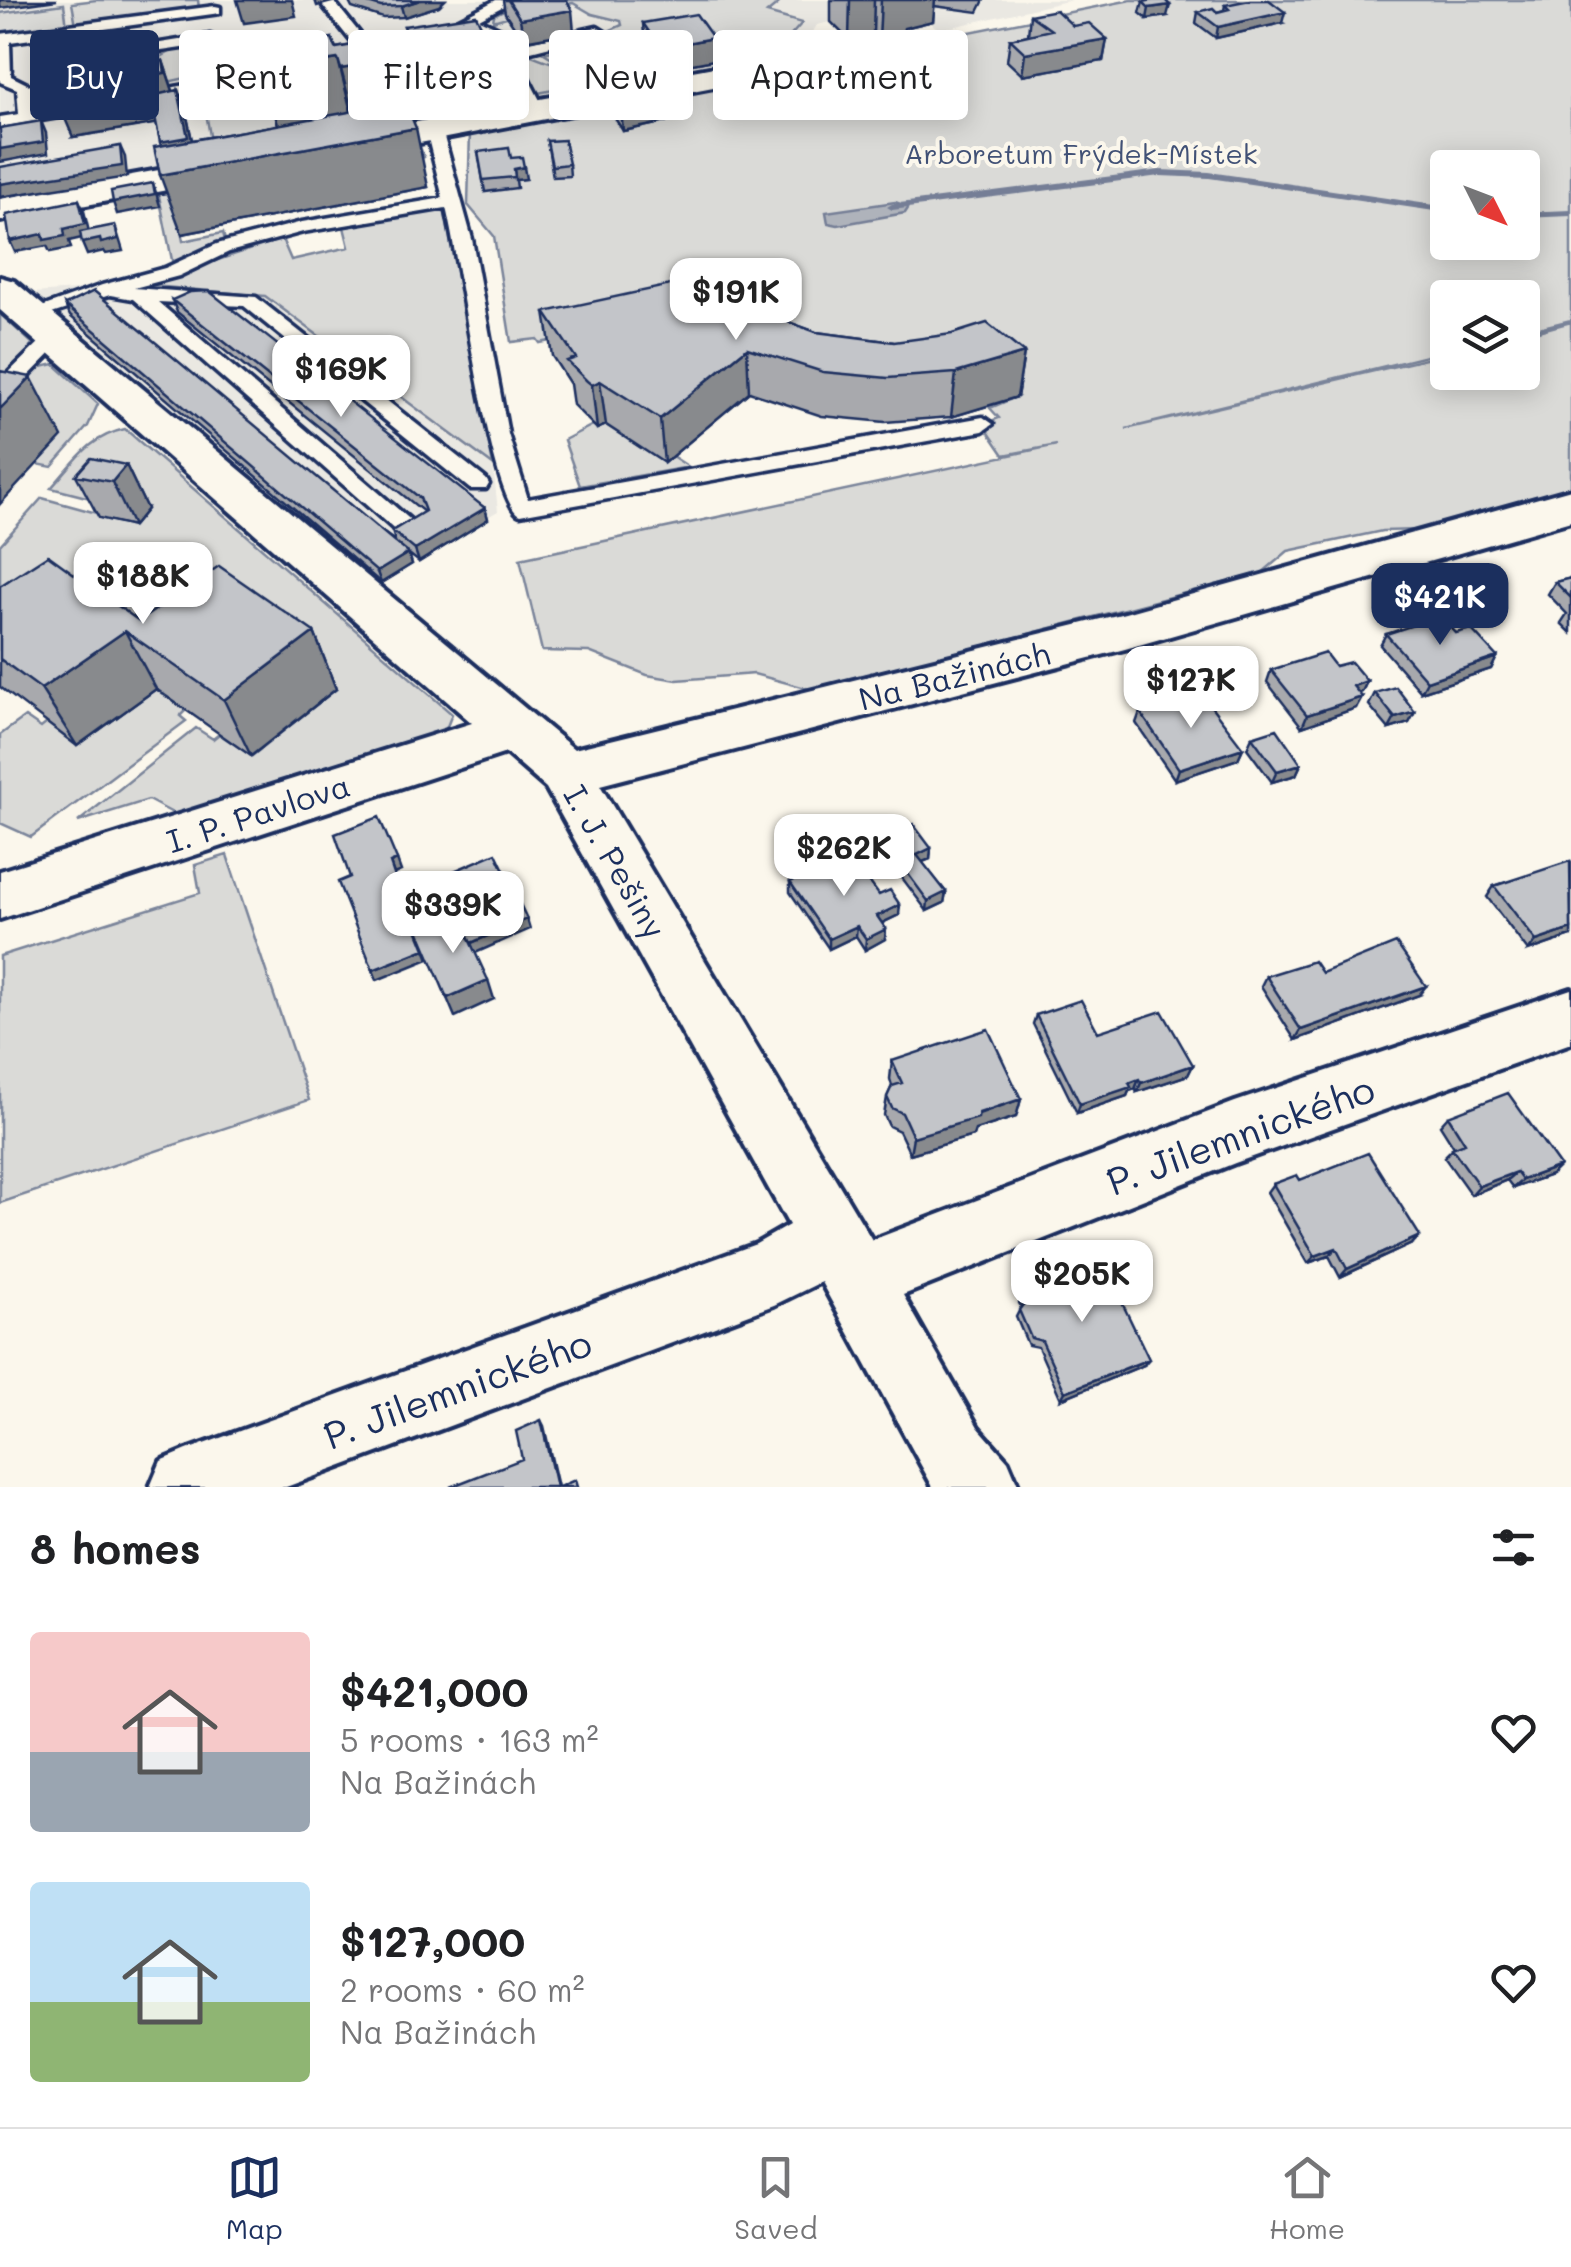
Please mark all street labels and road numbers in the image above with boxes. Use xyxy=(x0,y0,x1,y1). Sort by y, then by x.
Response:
street label: Na Bažinách xyxy=(854,631,1054,719)
street label: I. P. Pavlova xyxy=(161,763,355,861)
street label: I. J. Pešiny xyxy=(554,777,677,946)
street label: P. Jilemnického xyxy=(1099,1062,1381,1206)
street label: P. Jilemnického xyxy=(316,1316,598,1460)

